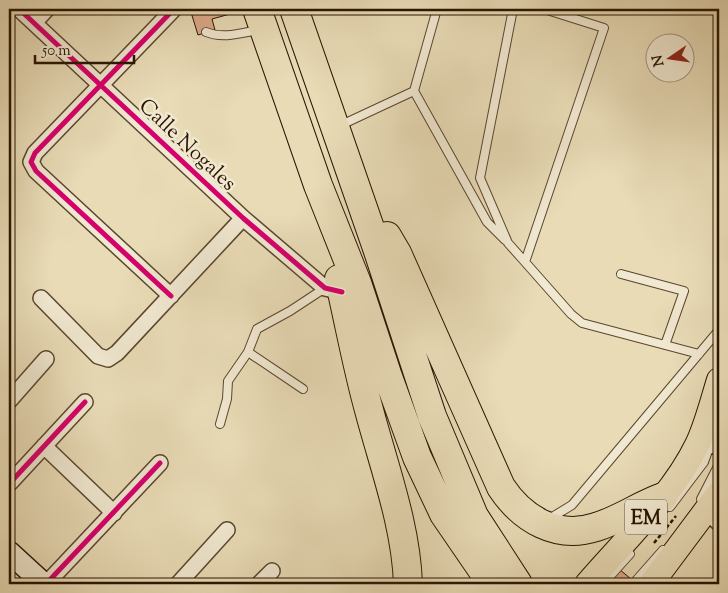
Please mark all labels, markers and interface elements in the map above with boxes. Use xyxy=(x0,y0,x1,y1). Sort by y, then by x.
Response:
scale bar xyxy=(35,32,134,64)
north arrow xyxy=(646,32,696,82)
text: 50 m xyxy=(41,41,71,62)
text: N xyxy=(648,53,670,68)
street label: Calle Nogales xyxy=(131,92,242,199)
road number: EM xyxy=(625,500,667,534)

